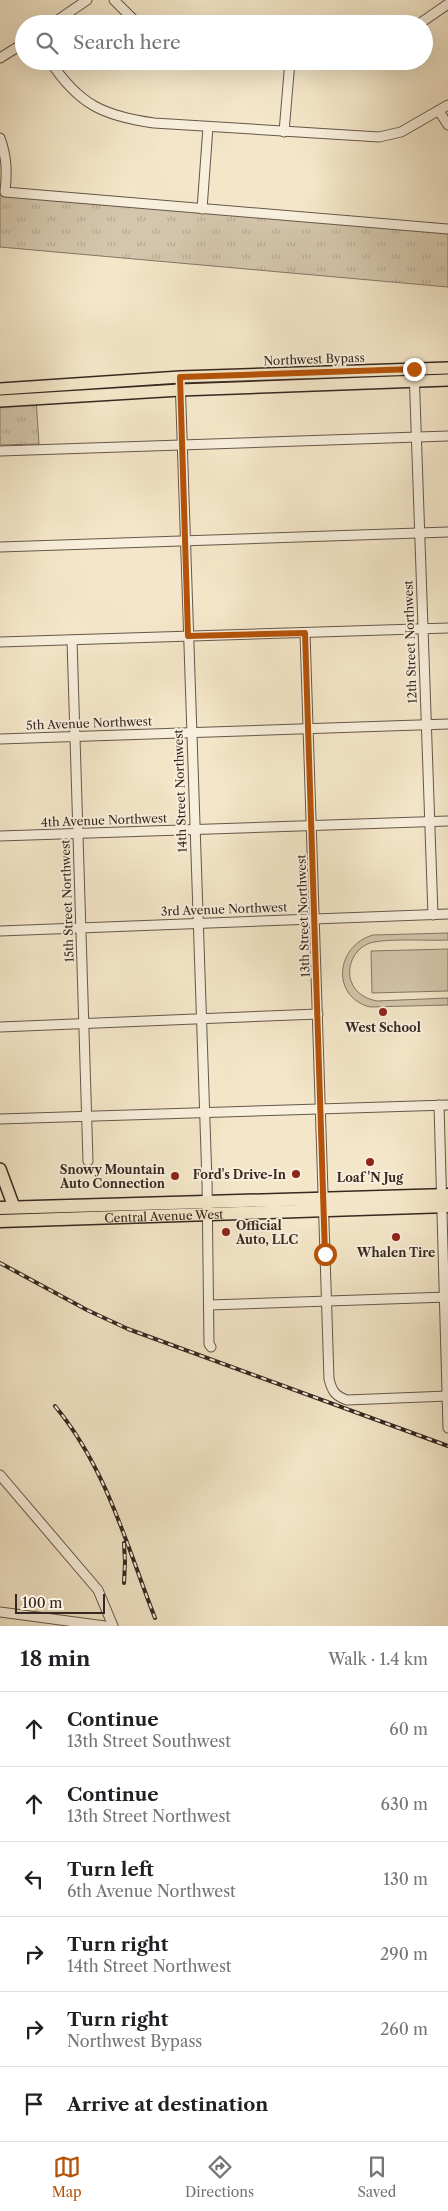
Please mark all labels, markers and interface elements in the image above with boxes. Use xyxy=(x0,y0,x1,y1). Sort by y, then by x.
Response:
search box xyxy=(15,15,433,70)
icon: search xyxy=(33,29,61,57)
text: Search here xyxy=(73,31,181,54)
street label: Northwest Bypass xyxy=(263,350,365,368)
route end xyxy=(403,358,426,381)
street label: 12th Street Northwest xyxy=(400,579,420,704)
street label: 5th Avenue Northwest xyxy=(26,713,153,733)
street label: 14th Street Northwest xyxy=(170,728,190,853)
street label: 4th Avenue Northwest xyxy=(41,810,168,830)
street label: 15th Street Northwest xyxy=(57,839,77,963)
street label: 13th Street Northwest xyxy=(293,854,313,978)
street label: 3rd Avenue Northwest xyxy=(160,899,288,919)
marker: West School xyxy=(377,1006,389,1018)
place label: West School xyxy=(344,1020,421,1035)
marker: Loaf 'N Jug xyxy=(364,1156,376,1168)
place label: Snowy Mountain Auto Connection xyxy=(59,1162,166,1191)
place label: Ford's Drive-In xyxy=(193,1167,287,1182)
marker: Ford's Drive-In xyxy=(290,1168,302,1180)
marker: Snowy Mountain Auto Connection xyxy=(169,1170,181,1182)
place label: Loaf 'N Jug xyxy=(337,1170,404,1185)
street label: Central Avenue West xyxy=(104,1206,224,1225)
place label: Official Auto, LLC xyxy=(235,1218,298,1247)
marker: Official Auto, LLC xyxy=(220,1226,232,1238)
marker: Whalen Tire xyxy=(390,1231,402,1243)
route start xyxy=(314,1243,337,1266)
place label: Whalen Tire xyxy=(356,1245,435,1260)
scale bar xyxy=(15,1591,105,1614)
text: 100 m xyxy=(22,1594,62,1612)
text: 18 min xyxy=(20,1646,90,1671)
text: Walk · 1.4 km xyxy=(328,1649,428,1669)
text: Continue xyxy=(67,1708,159,1731)
icon: ahead xyxy=(20,1715,48,1743)
text: 60 m xyxy=(389,1719,428,1739)
text: 13th Street Southwest xyxy=(67,1731,231,1751)
text: Continue xyxy=(67,1783,159,1806)
icon: ahead xyxy=(20,1790,48,1818)
text: 630 m xyxy=(381,1794,428,1814)
text: 13th Street Northwest xyxy=(67,1806,231,1826)
text: Turn left xyxy=(67,1858,154,1881)
icon: left xyxy=(20,1865,48,1893)
text: 130 m xyxy=(383,1869,428,1889)
text: 6th Avenue Northwest xyxy=(67,1881,236,1901)
text: Turn right xyxy=(67,1933,168,1956)
icon: right xyxy=(20,1940,48,1968)
text: 290 m xyxy=(380,1944,428,1964)
text: 14th Street Northwest xyxy=(67,1956,231,1976)
text: Turn right xyxy=(67,2008,168,2031)
icon: right xyxy=(20,2015,48,2043)
text: 260 m xyxy=(380,2019,428,2039)
text: Northwest Bypass xyxy=(67,2031,202,2051)
icon: arrive xyxy=(20,2090,48,2118)
text: Arrive at destination xyxy=(67,2093,268,2116)
tab: Map xyxy=(52,2153,82,2201)
tab: Directions xyxy=(185,2153,254,2201)
tab: Saved xyxy=(357,2153,396,2201)

